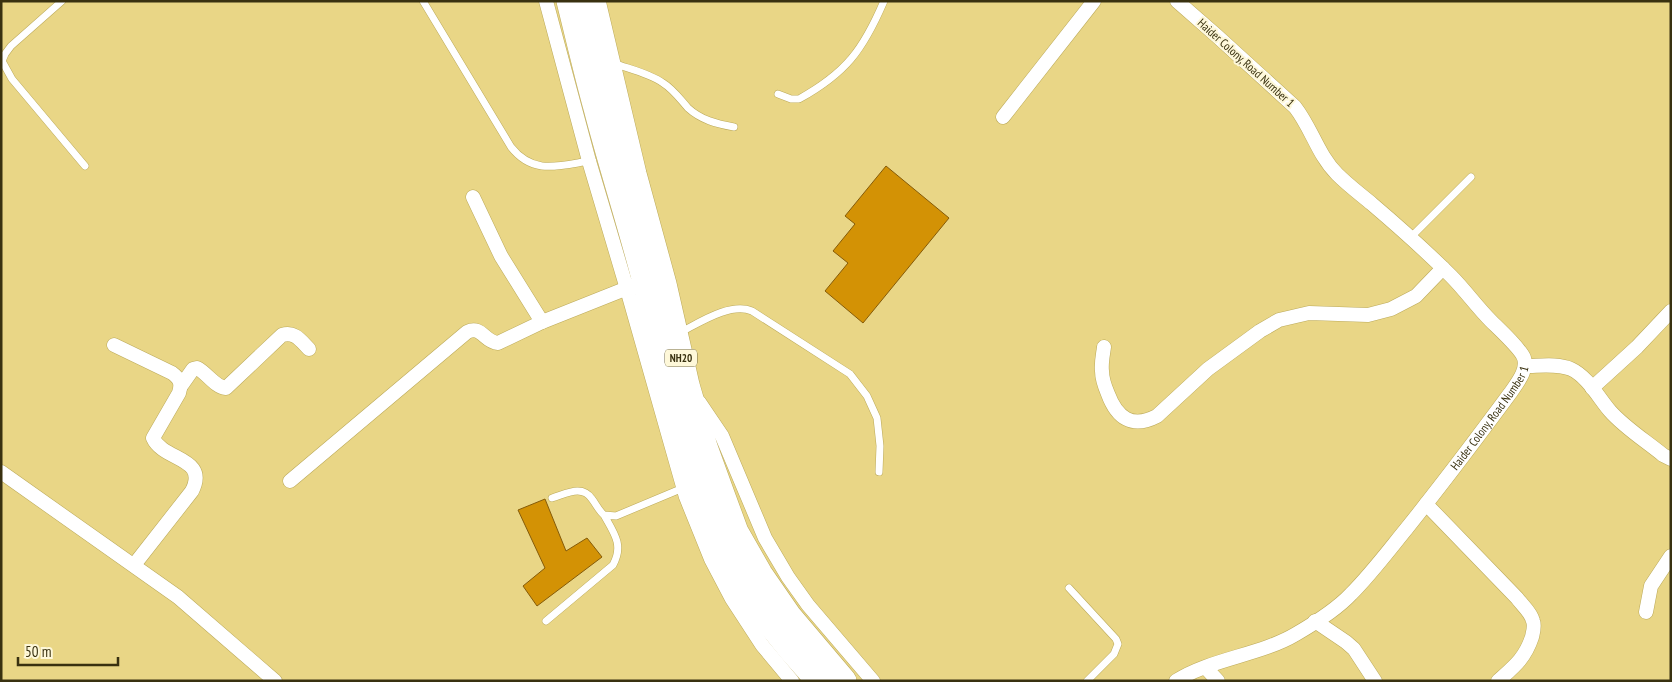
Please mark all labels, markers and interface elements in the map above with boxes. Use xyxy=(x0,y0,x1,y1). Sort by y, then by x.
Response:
street label: Haider Colony, Road Number 1 xyxy=(1195,15,1298,110)
road number: NH20 xyxy=(665,349,697,366)
street label: Haider Colony, Road Number 1 xyxy=(1447,364,1532,473)
scale bar xyxy=(18,634,118,666)
text: 50 m xyxy=(25,642,51,661)

